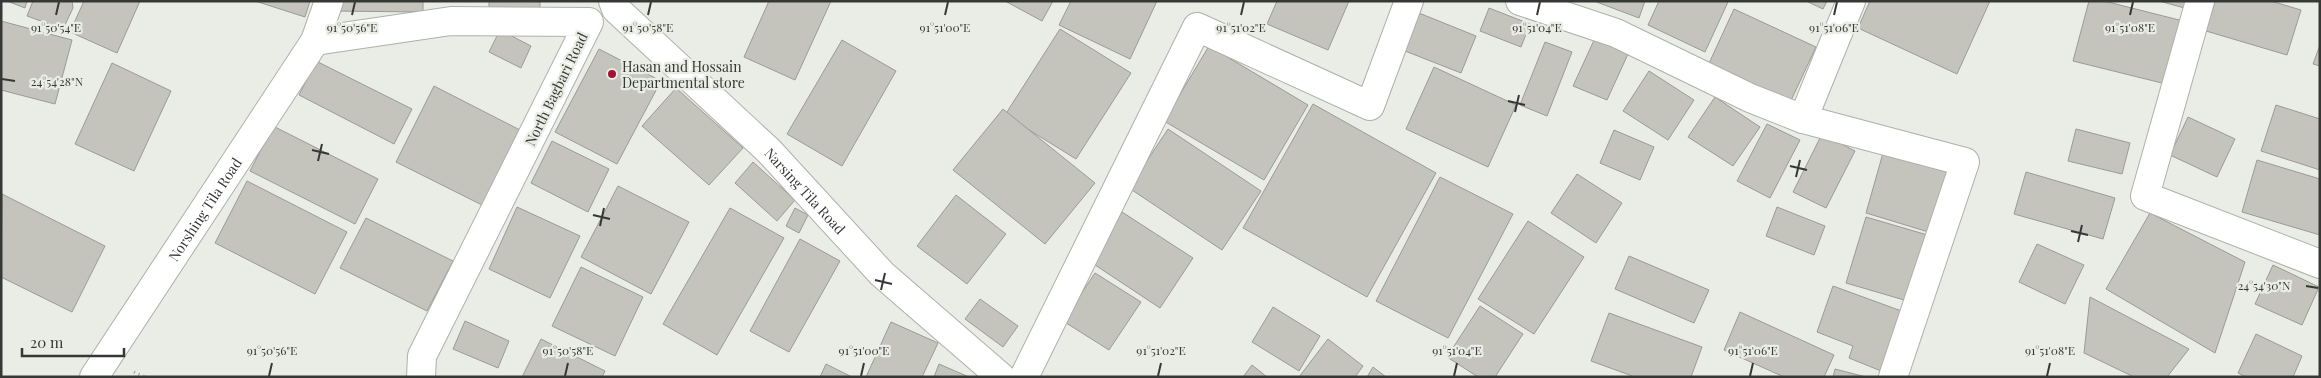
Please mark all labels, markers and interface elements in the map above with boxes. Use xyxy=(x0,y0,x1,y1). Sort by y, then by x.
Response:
text: 91°50'54"E xyxy=(31,19,81,35)
text: 91°50'56"E xyxy=(327,19,377,35)
text: 91°50'58"E xyxy=(623,19,673,35)
text: 91°51'00"E xyxy=(920,19,970,35)
text: 91°51'02"E xyxy=(1216,19,1266,35)
text: 91°51'04"E xyxy=(1512,19,1562,35)
text: 91°51'06"E xyxy=(1809,19,1859,35)
text: 91°51'08"E xyxy=(2105,19,2155,35)
street label: North Bagbari Road xyxy=(520,29,592,149)
place label: Hasan and Hossain Departmental store xyxy=(622,57,745,92)
marker: Hasan and Hossain Departmental store xyxy=(606,68,618,80)
text: 24°54'28"N xyxy=(31,73,84,89)
street label: Narsing Tila Road xyxy=(761,143,850,238)
street label: Norshing Tila Road xyxy=(164,154,245,264)
text: 24°54'30"N xyxy=(2238,277,2291,293)
scale bar xyxy=(22,326,125,358)
text: 20 m xyxy=(30,332,64,352)
text: 91°50'56"E xyxy=(247,342,297,358)
text: 91°50'58"E xyxy=(543,342,593,358)
text: 91°51'00"E xyxy=(839,342,889,358)
text: 91°51'02"E xyxy=(1136,342,1186,358)
text: 91°51'04"E xyxy=(1432,342,1482,358)
text: 91°51'06"E xyxy=(1728,342,1778,358)
text: 91°51'08"E xyxy=(2025,342,2075,358)

